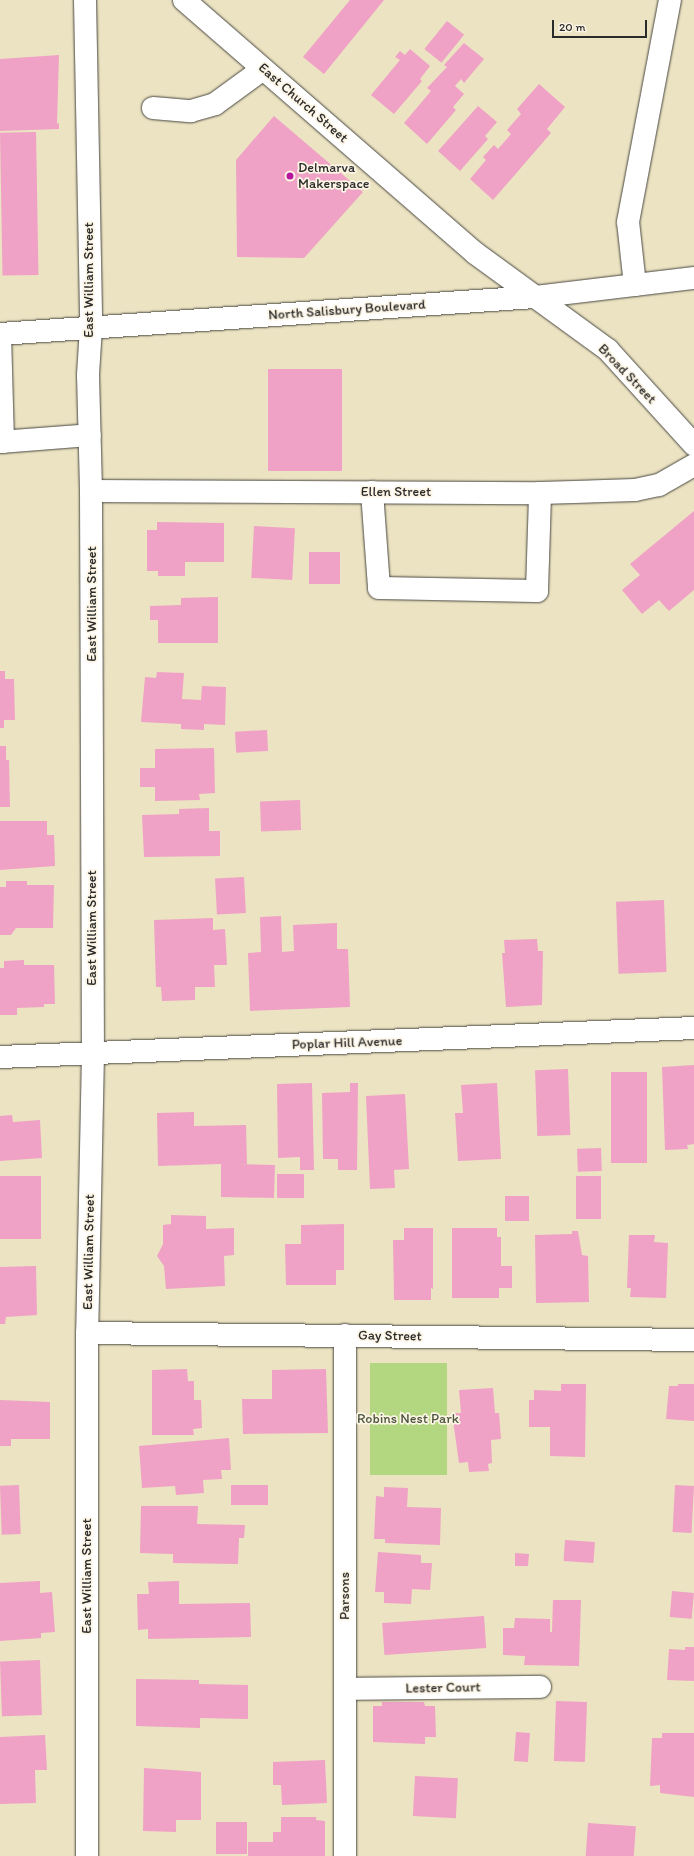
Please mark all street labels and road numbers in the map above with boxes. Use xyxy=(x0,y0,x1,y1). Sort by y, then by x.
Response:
street label: East Church Street xyxy=(255,59,351,147)
street label: East William Street xyxy=(81,222,97,338)
street label: North Salisbury Boulevard xyxy=(267,296,427,324)
street label: Broad Street xyxy=(594,341,660,407)
street label: Ellen Street xyxy=(361,484,431,500)
street label: East William Street xyxy=(84,546,100,662)
street label: East William Street xyxy=(84,870,100,986)
street label: Poplar Hill Avenue xyxy=(292,1033,402,1053)
street label: East William Street xyxy=(80,1194,98,1310)
street label: Gay Street xyxy=(358,1327,422,1345)
street label: East William Street xyxy=(79,1518,95,1634)
street label: Parsons xyxy=(337,1572,353,1620)
street label: Lester Court xyxy=(405,1679,481,1697)

